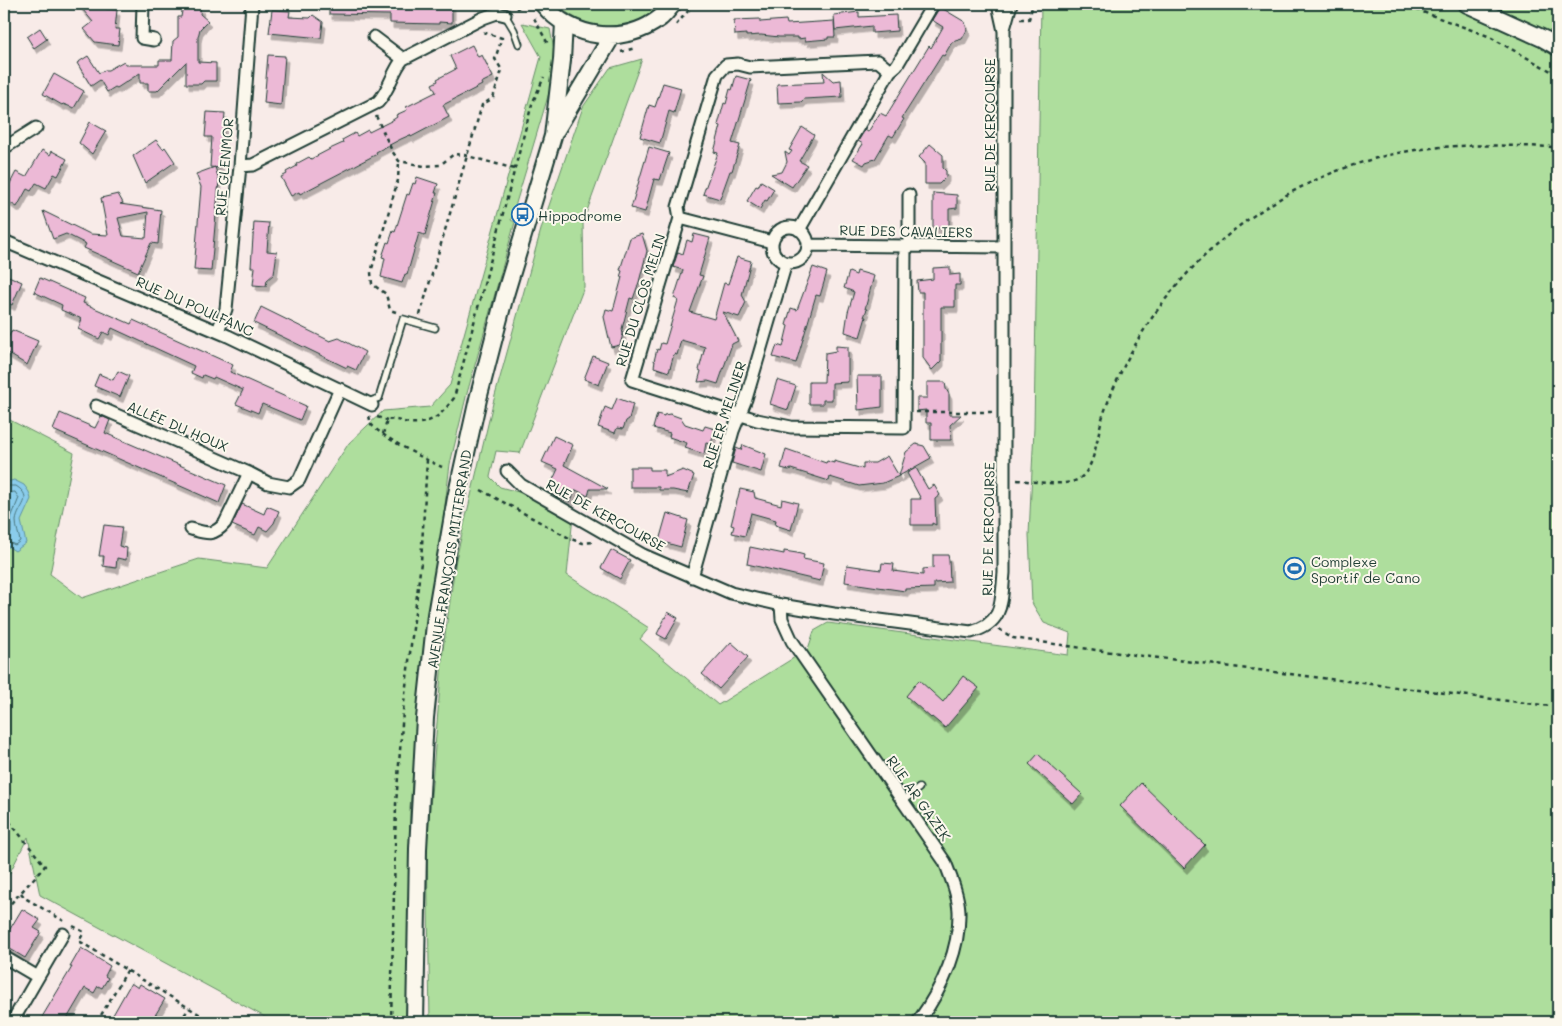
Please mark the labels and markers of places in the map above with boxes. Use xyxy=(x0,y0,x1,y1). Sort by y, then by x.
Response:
bus stop icon: Hippodrome xyxy=(510,203,534,227)
place label: Hippodrome xyxy=(538,206,622,225)
place label: Complexe Sportif de Cano xyxy=(1311,552,1420,587)
sports icon: Complexe Sportif de Cano xyxy=(1283,557,1307,581)

